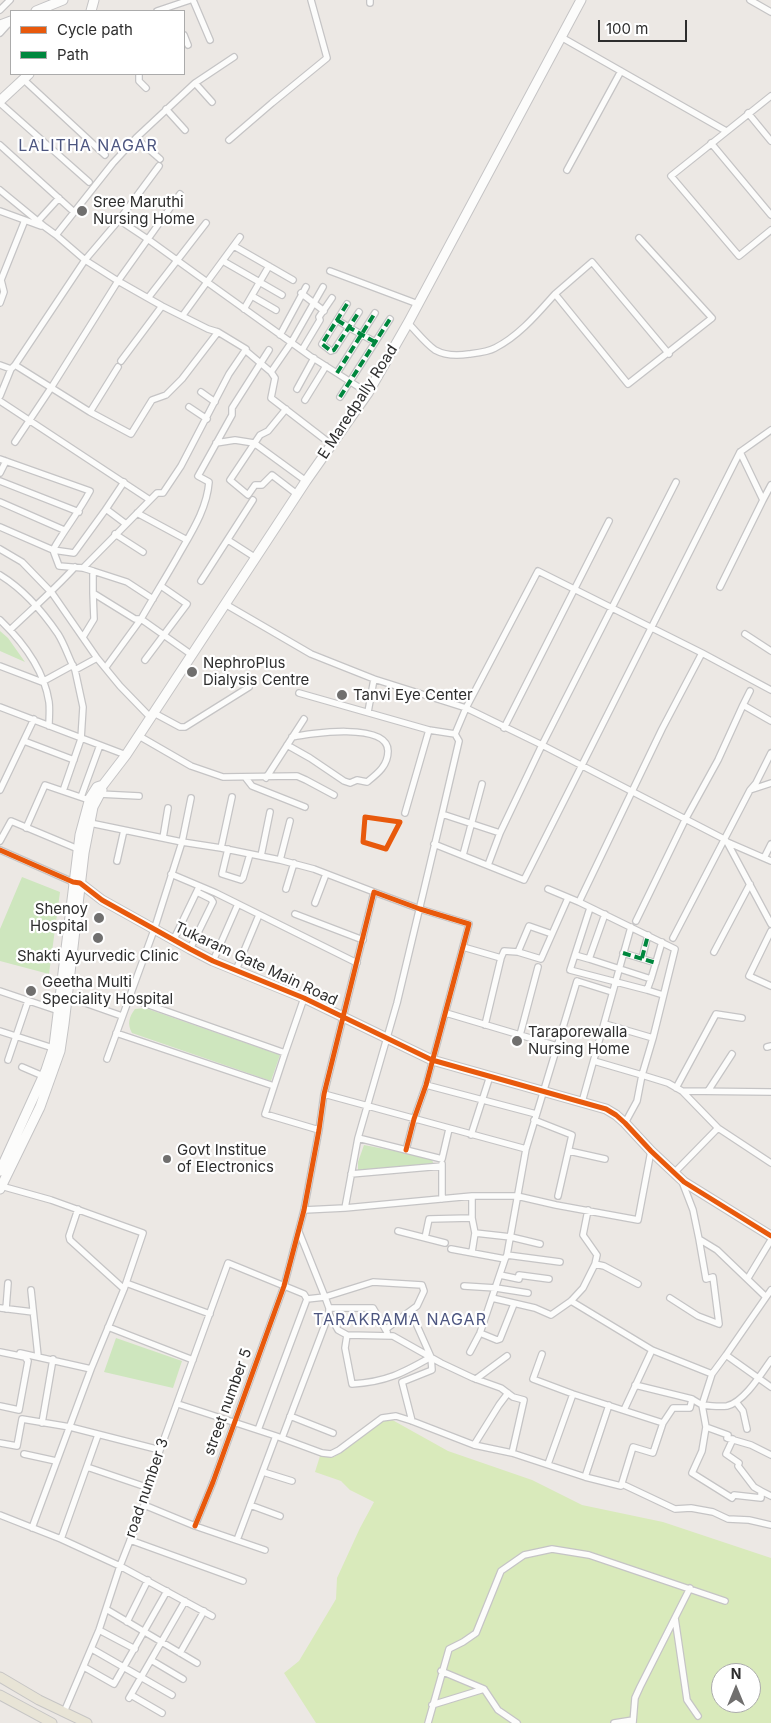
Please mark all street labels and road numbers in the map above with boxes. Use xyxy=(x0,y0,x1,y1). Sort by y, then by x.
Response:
street label: E Maredpally Road xyxy=(314,342,402,462)
street label: Tukaram Gate Main Road xyxy=(172,918,340,1010)
street label: street number 5 xyxy=(200,1346,256,1458)
street label: road number 3 xyxy=(122,1436,172,1540)

